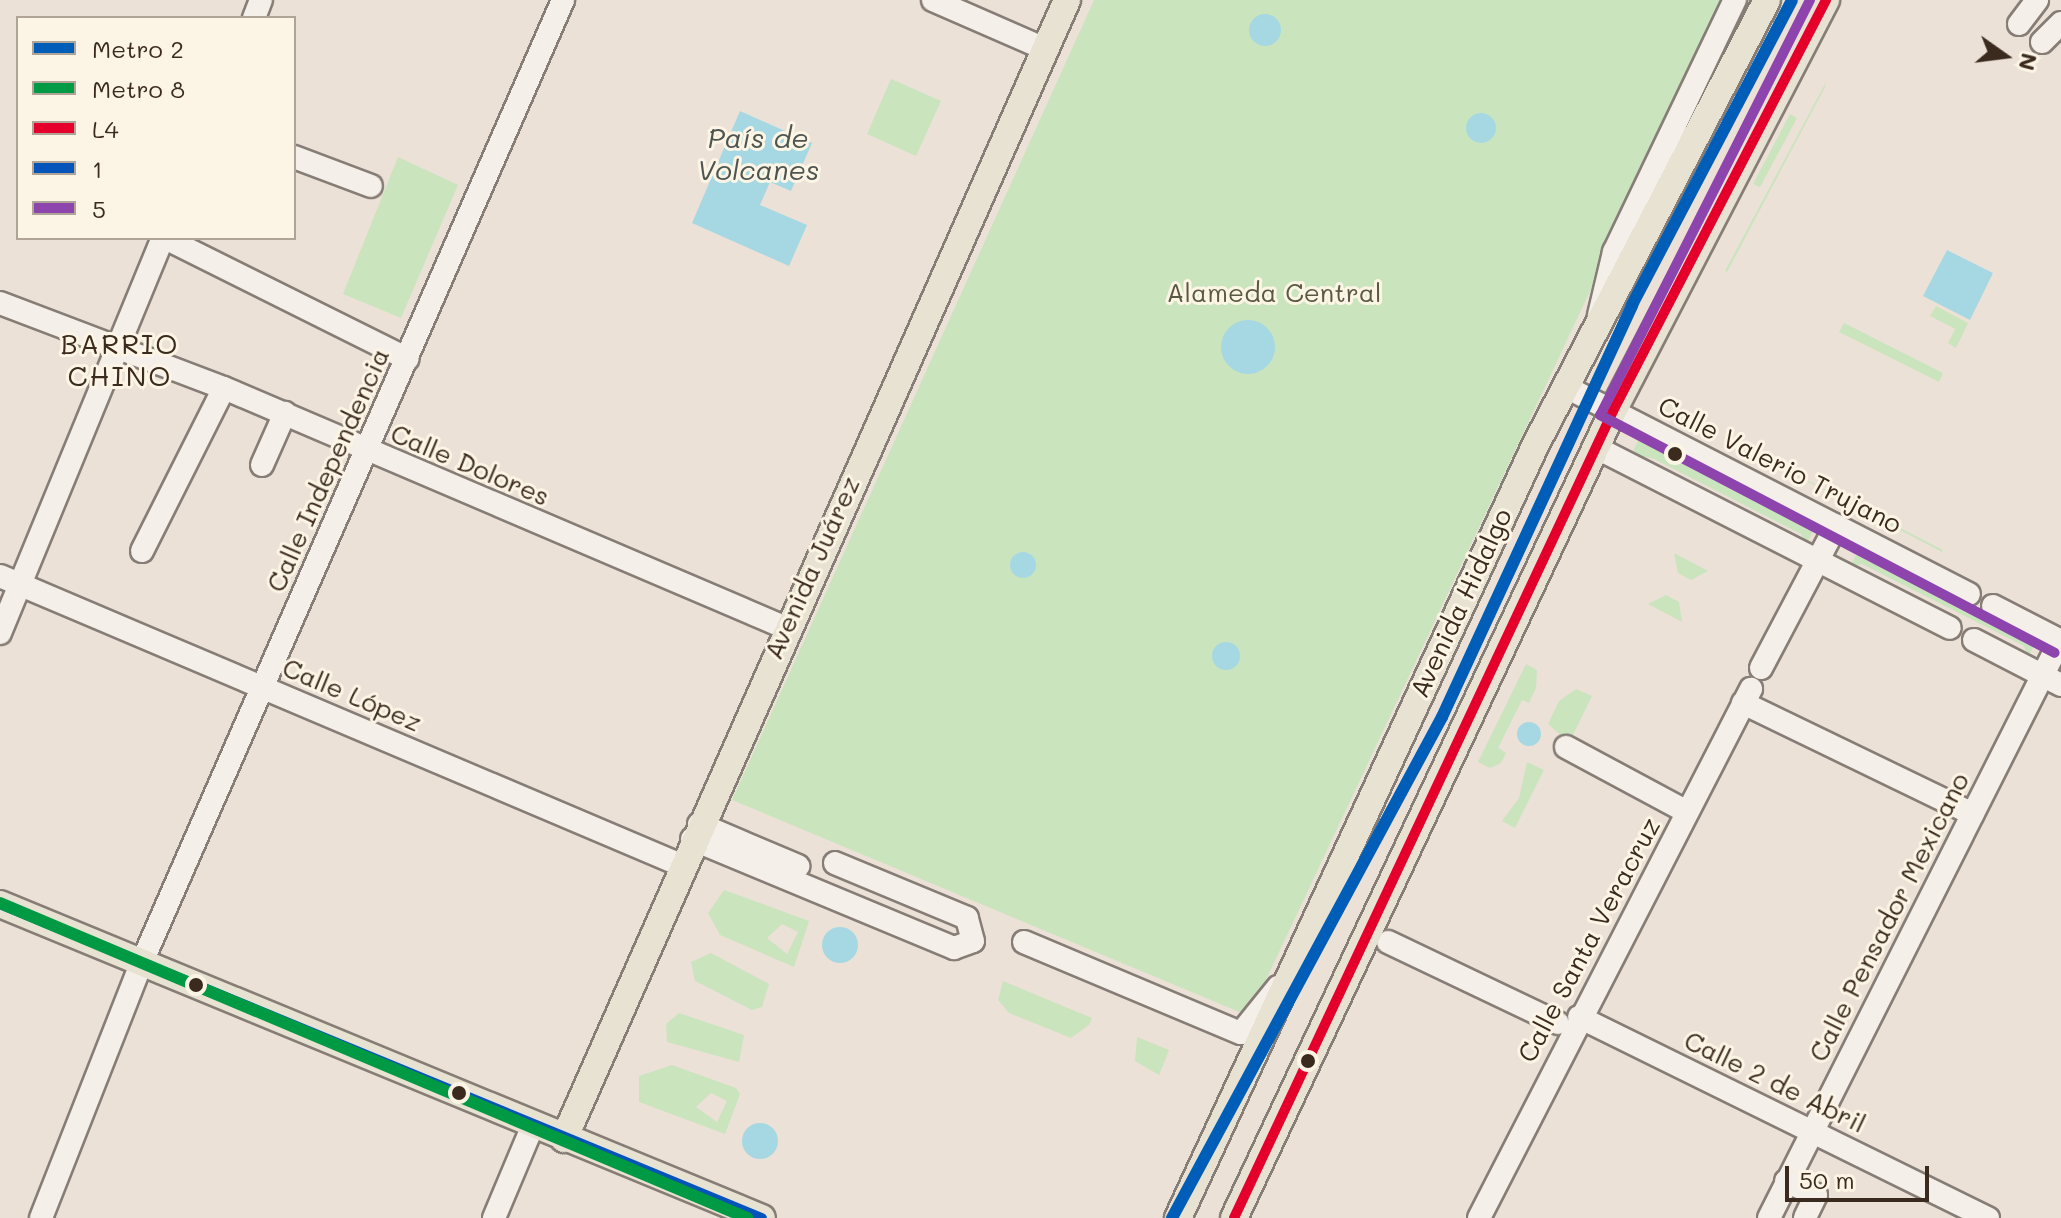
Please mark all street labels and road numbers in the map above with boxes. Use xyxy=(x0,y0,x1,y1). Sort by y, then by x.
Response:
street label: Calle Independencia xyxy=(260,343,396,597)
street label: Calle Valerio Trujano xyxy=(1653,390,1907,540)
street label: Calle Dolores xyxy=(386,418,554,512)
street label: Avenida Juárez xyxy=(758,472,866,664)
street label: Avenida Hidalgo xyxy=(1404,504,1518,702)
street label: Calle López xyxy=(278,652,426,738)
street label: Calle Pensador Mexicano xyxy=(1802,767,1976,1067)
street label: Calle Santa Veracruz xyxy=(1511,812,1667,1068)
street label: Calle 2 de Abril xyxy=(1679,1025,1871,1139)

